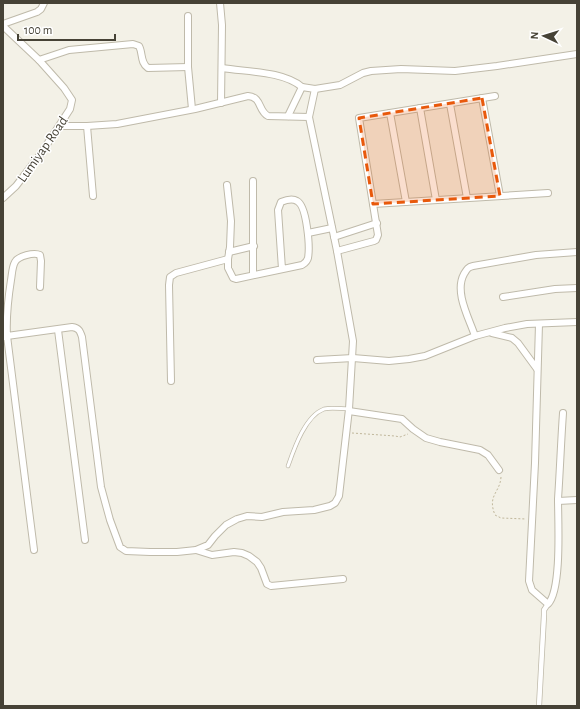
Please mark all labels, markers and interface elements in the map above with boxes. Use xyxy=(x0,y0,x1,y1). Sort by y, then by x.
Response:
scale bar xyxy=(18,16,115,42)
north arrow xyxy=(524,16,564,56)
text: 100 m xyxy=(24,24,52,36)
text: N xyxy=(529,31,540,40)
street label: Lumiyap Road xyxy=(15,114,71,185)

